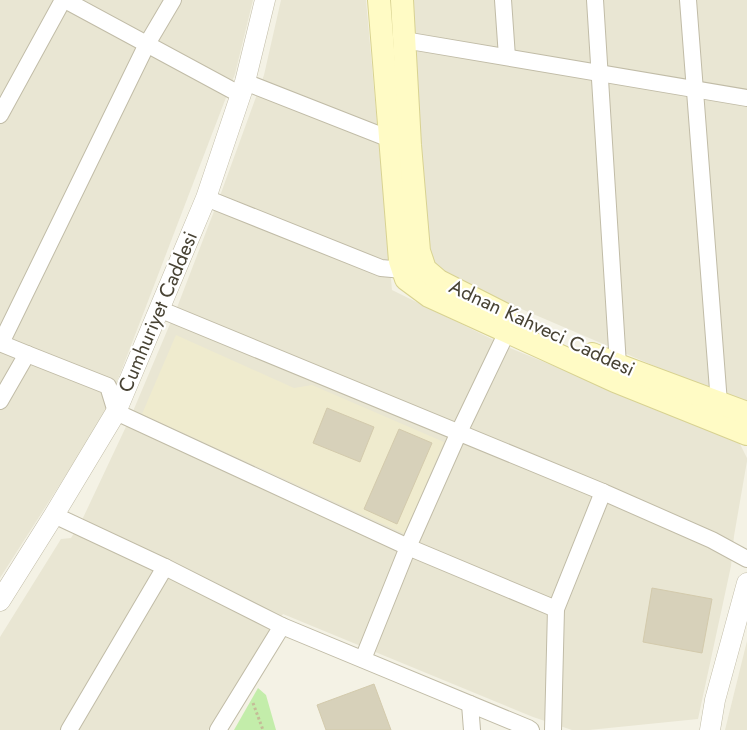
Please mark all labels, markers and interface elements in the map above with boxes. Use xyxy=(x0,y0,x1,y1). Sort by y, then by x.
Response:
street label: Cumhuriyet Caddesi xyxy=(111,227,205,397)
street label: Adnan Kahveci Caddesi xyxy=(444,272,640,384)

